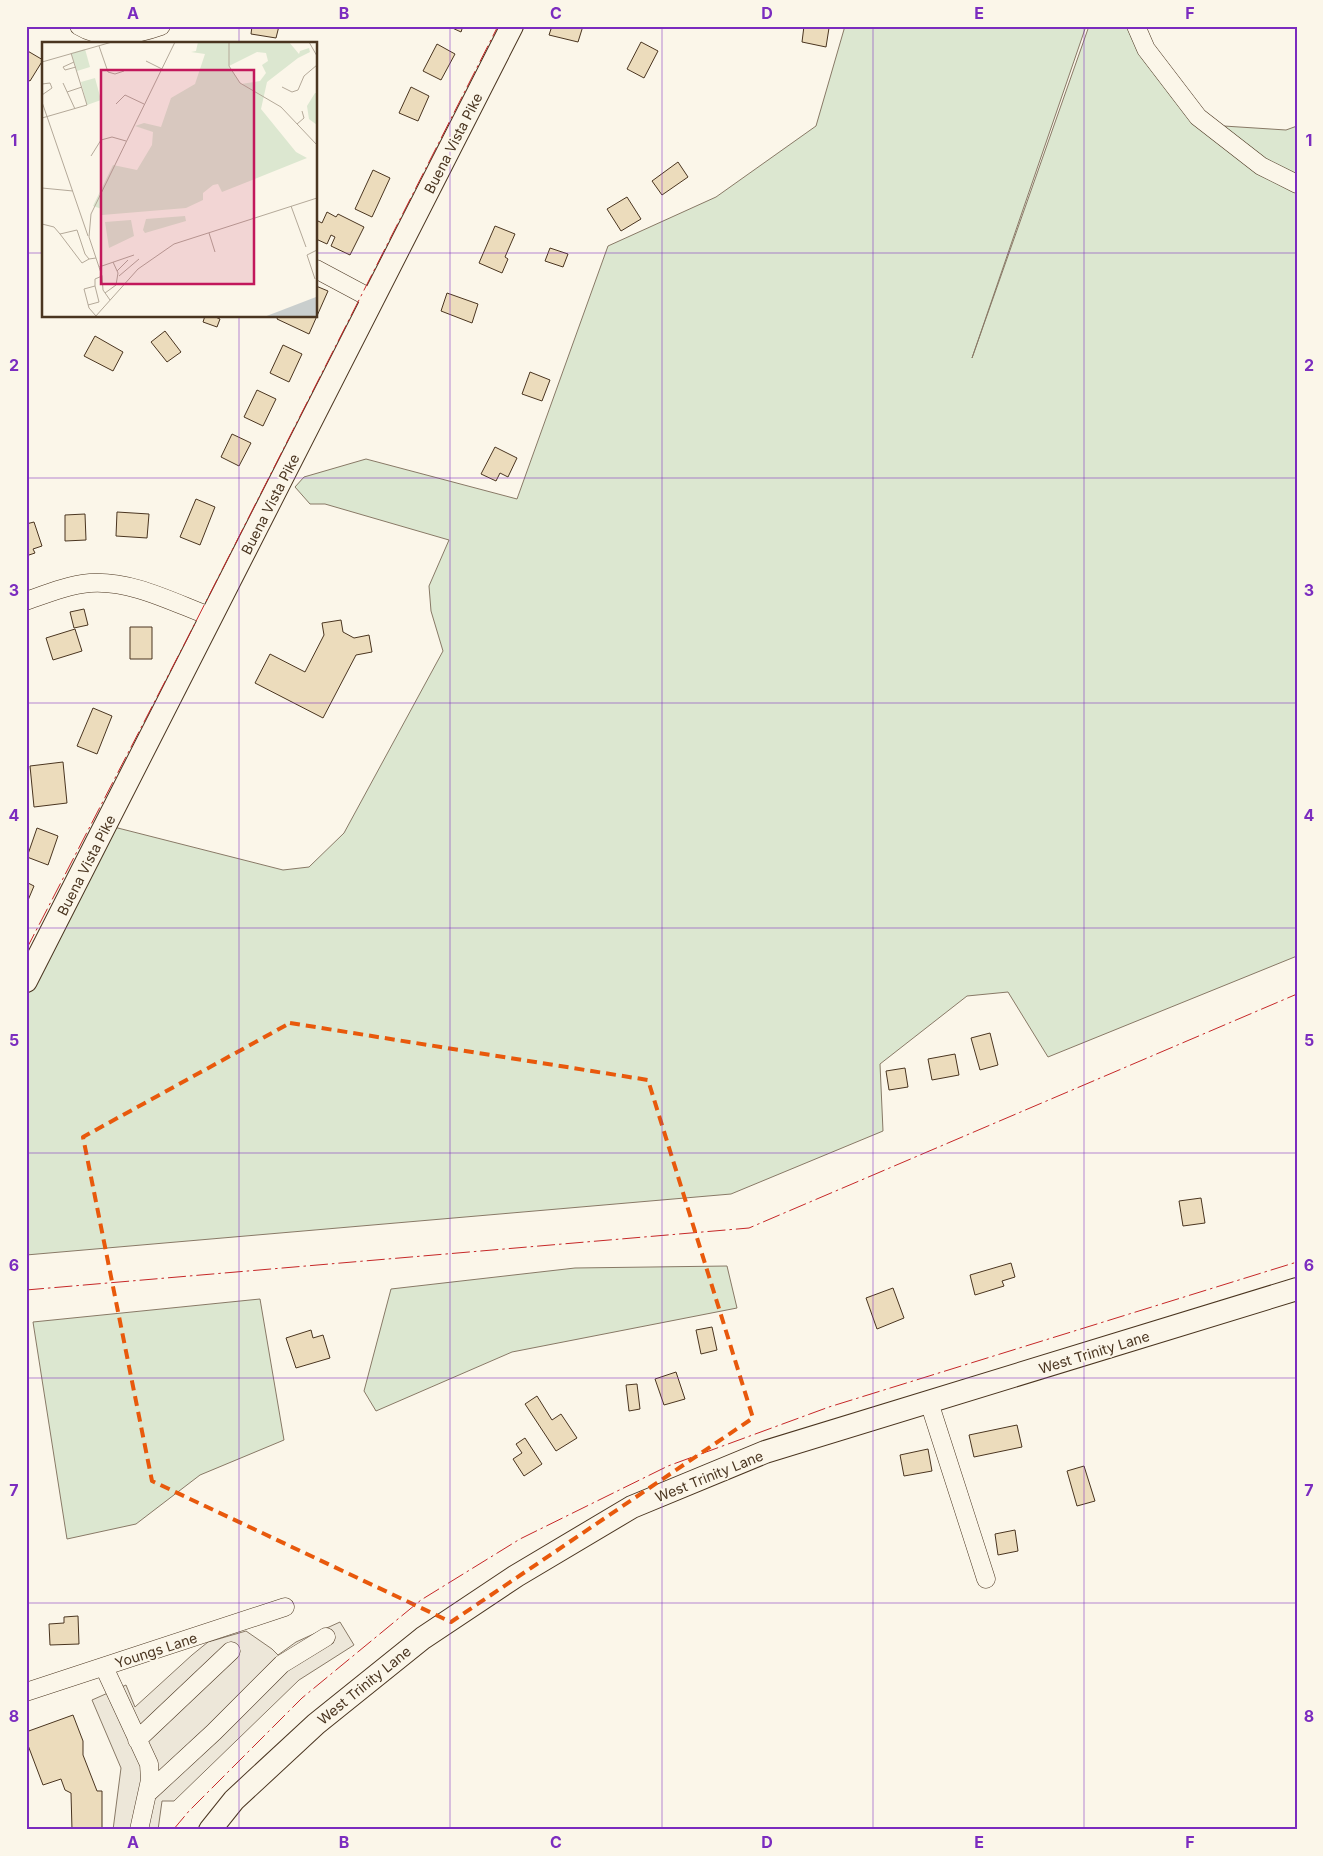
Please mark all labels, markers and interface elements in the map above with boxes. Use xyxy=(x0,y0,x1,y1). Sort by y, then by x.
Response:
text: A xyxy=(127,3,139,23)
text: B xyxy=(339,3,349,23)
text: C xyxy=(550,3,562,23)
text: D xyxy=(761,3,773,23)
text: E xyxy=(974,3,984,23)
text: F xyxy=(1185,3,1195,23)
inset map xyxy=(42,42,318,318)
street label: Buena Vista Pike xyxy=(420,90,486,196)
text: 1 xyxy=(11,130,17,150)
text: 1 xyxy=(1306,130,1312,150)
text: 2 xyxy=(9,355,19,375)
text: 2 xyxy=(1304,355,1314,375)
street label: Buena Vista Pike xyxy=(237,451,303,557)
text: 3 xyxy=(9,580,19,600)
text: 3 xyxy=(1304,580,1314,600)
text: 4 xyxy=(9,805,20,825)
text: 4 xyxy=(1304,805,1315,825)
street label: Buena Vista Pike xyxy=(53,812,119,918)
text: 5 xyxy=(9,1030,19,1050)
text: 5 xyxy=(1304,1030,1314,1050)
text: 6 xyxy=(9,1255,19,1275)
text: 6 xyxy=(1304,1255,1314,1275)
street label: West Trinity Lane xyxy=(1037,1327,1151,1377)
street label: West Trinity Lane xyxy=(653,1447,765,1505)
text: 7 xyxy=(9,1480,19,1500)
text: 7 xyxy=(1304,1480,1314,1500)
street label: Youngs Lane xyxy=(113,1629,199,1671)
street label: West Trinity Lane xyxy=(314,1642,414,1728)
text: 8 xyxy=(9,1706,19,1726)
text: 8 xyxy=(1304,1706,1314,1726)
text: A xyxy=(127,1832,139,1852)
text: B xyxy=(339,1832,349,1852)
text: C xyxy=(550,1832,562,1852)
text: D xyxy=(761,1832,773,1852)
text: E xyxy=(974,1832,984,1852)
text: F xyxy=(1185,1832,1195,1852)

